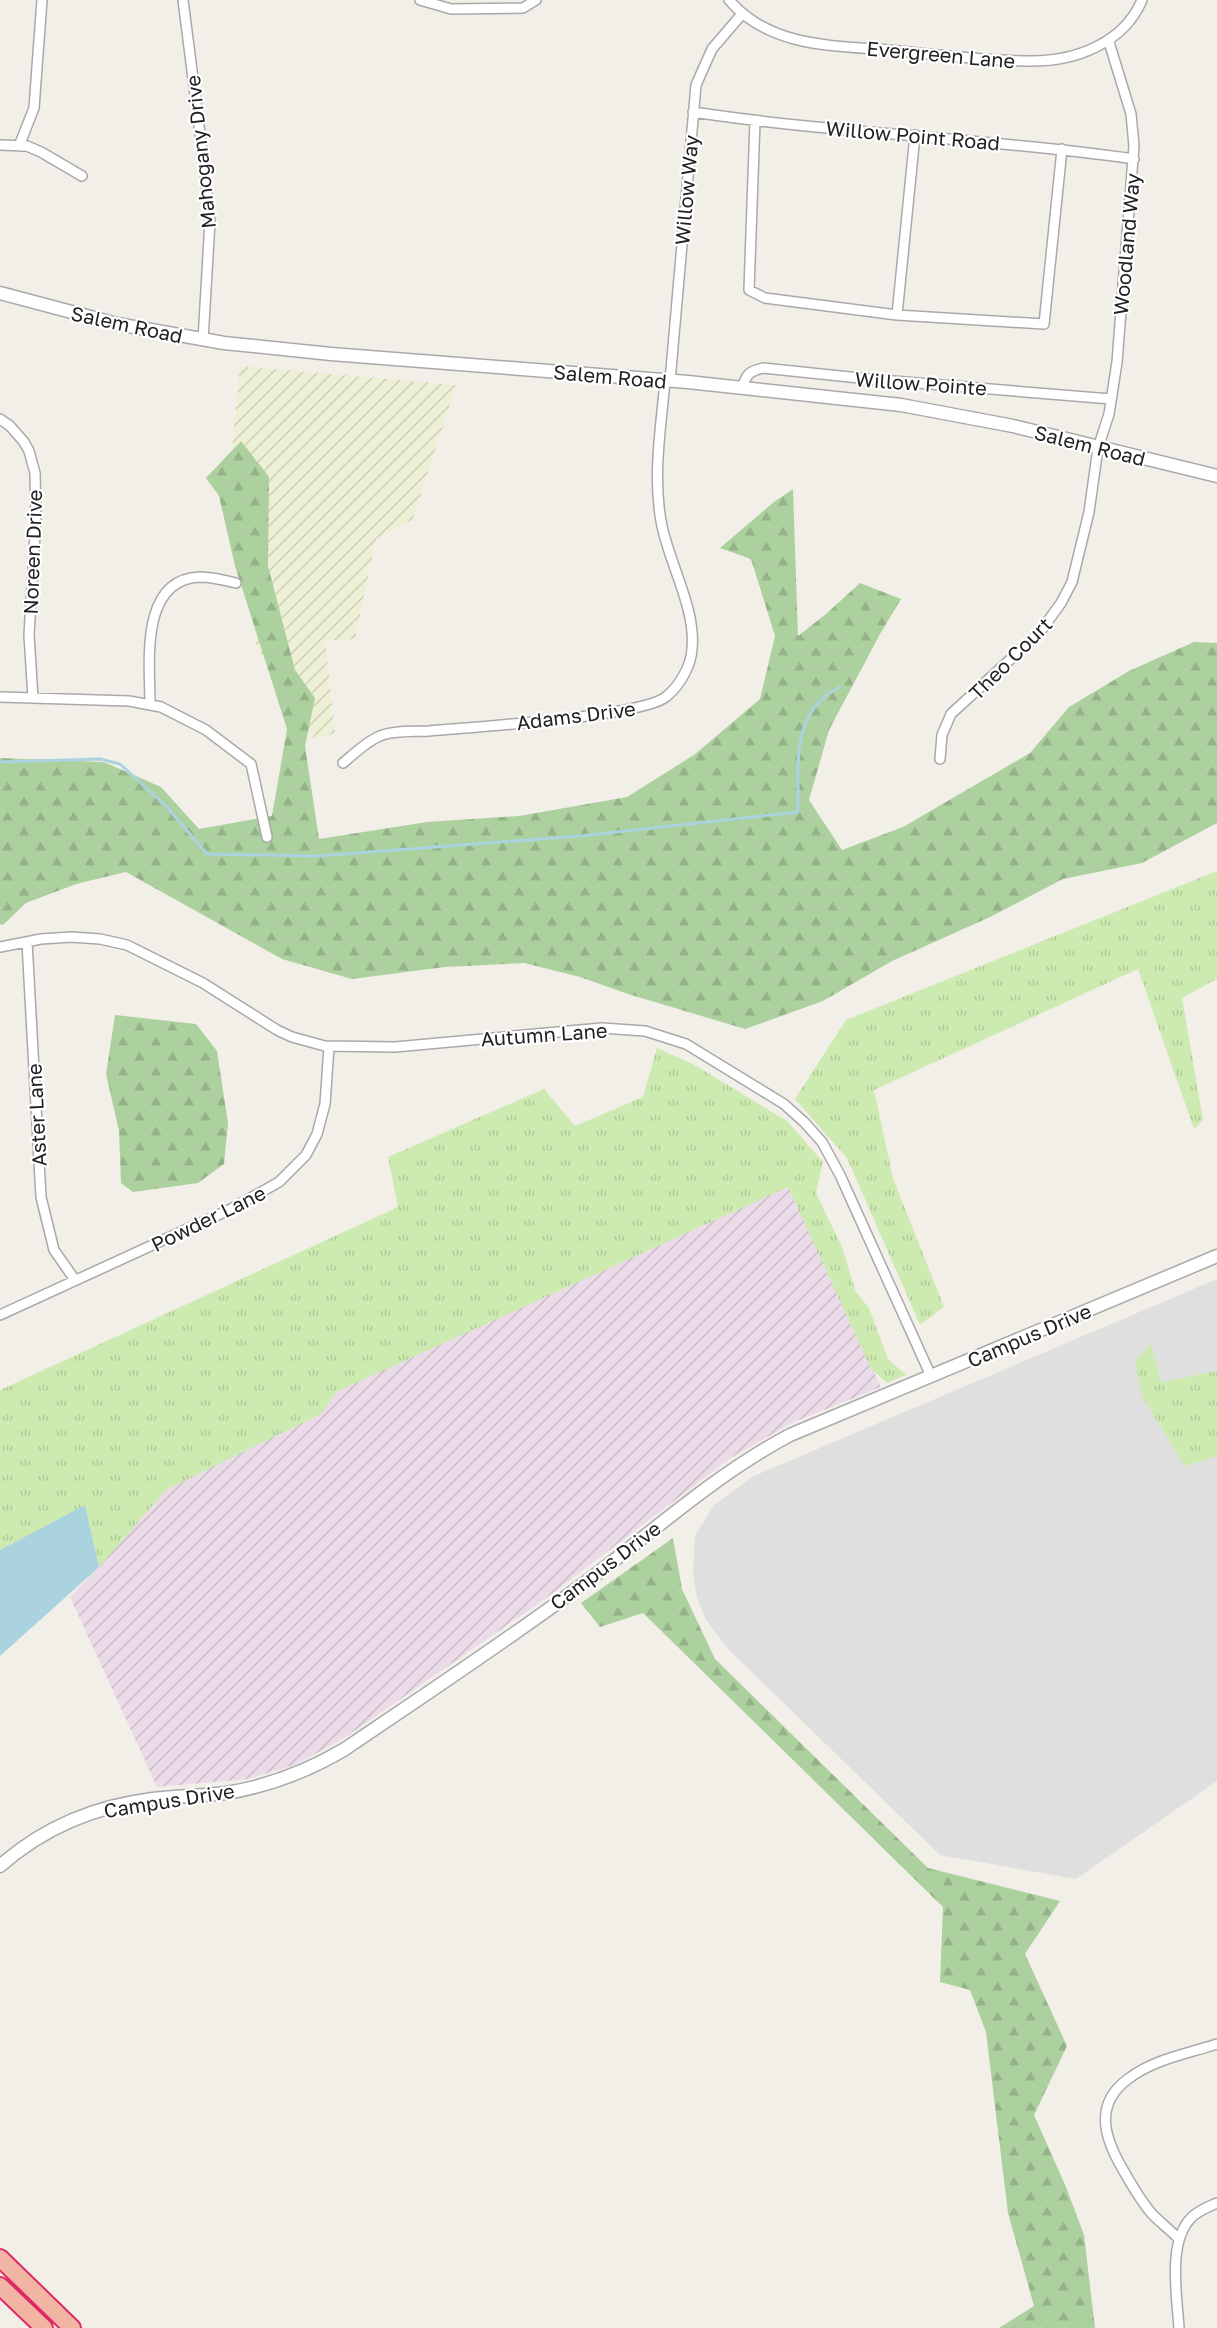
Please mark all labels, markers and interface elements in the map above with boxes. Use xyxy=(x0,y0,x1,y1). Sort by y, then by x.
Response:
street label: Evergreen Lane xyxy=(866,36,1016,72)
street label: Mahogany Drive xyxy=(180,74,220,230)
street label: Willow Point Road xyxy=(825,115,1001,155)
street label: Willow Way xyxy=(669,134,703,246)
street label: Woodland Way xyxy=(1108,172,1144,316)
street label: Salem Road xyxy=(69,300,185,348)
street label: Salem Road xyxy=(552,359,668,393)
street label: Willow Pointe xyxy=(854,366,988,400)
street label: Salem Road xyxy=(1032,420,1148,470)
street label: Noreen Drive xyxy=(18,489,46,615)
street label: Theo Court xyxy=(964,612,1056,704)
street label: Adams Drive xyxy=(515,696,637,734)
street label: Autumn Lane xyxy=(480,1018,608,1050)
street label: Aster Lane xyxy=(21,1063,51,1167)
street label: Powder Lane xyxy=(147,1180,269,1256)
street label: Campus Drive xyxy=(963,1298,1095,1372)
street label: Campus Drive xyxy=(545,1516,665,1614)
street label: Campus Drive xyxy=(102,1778,236,1822)

